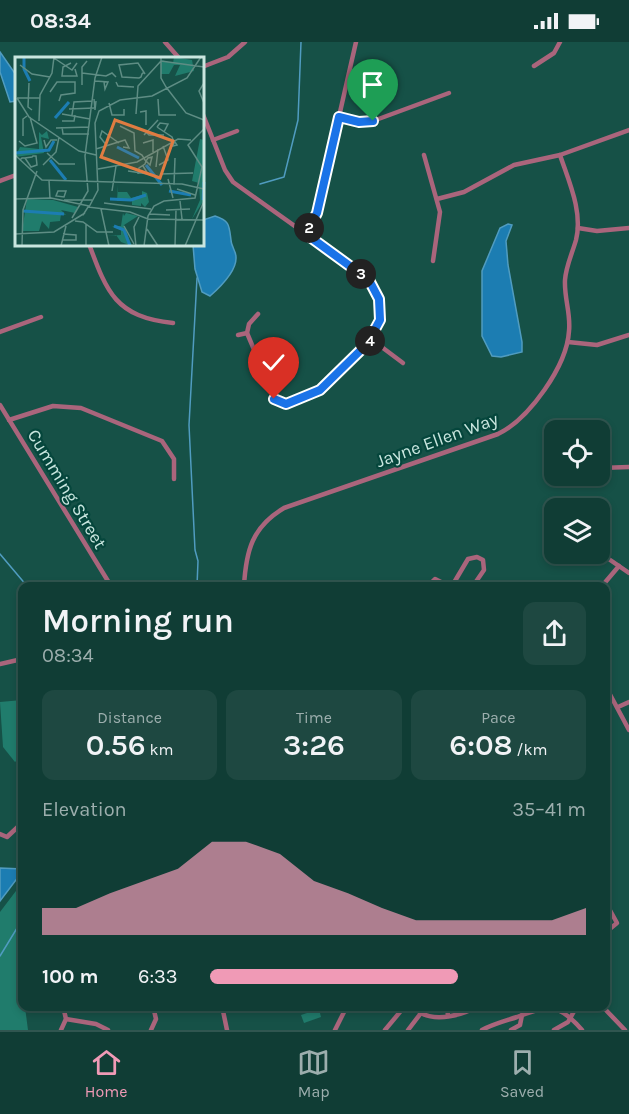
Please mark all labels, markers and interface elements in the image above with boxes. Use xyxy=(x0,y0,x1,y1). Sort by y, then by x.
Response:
text: 08:34 xyxy=(30,8,91,34)
inset map xyxy=(15,57,204,246)
pin xyxy=(347,59,398,121)
icon: arrive xyxy=(356,68,389,101)
pin: 2 xyxy=(294,213,324,243)
text: 2 xyxy=(304,218,314,237)
pin: 3 xyxy=(346,259,376,289)
text: 3 xyxy=(356,264,366,283)
pin: 4 xyxy=(355,326,385,356)
text: 4 xyxy=(365,331,375,350)
pin xyxy=(248,337,299,399)
icon: check xyxy=(257,346,290,379)
street label: Jayne Ellen Way xyxy=(373,408,502,472)
map controls xyxy=(544,420,610,564)
button: locate xyxy=(544,420,610,486)
street label: Cumming Street xyxy=(23,425,111,553)
button: layers xyxy=(544,498,610,564)
text: Morning run xyxy=(42,602,234,640)
button: share xyxy=(523,602,586,665)
text: 08:34 xyxy=(42,644,94,667)
text: Distance xyxy=(97,708,162,727)
text: Time xyxy=(296,708,332,727)
text: Pace xyxy=(481,708,515,727)
text: 0.56 xyxy=(86,727,146,763)
text: 3:26 xyxy=(283,727,345,763)
text: 6:08 xyxy=(449,727,513,763)
text: km xyxy=(146,740,174,759)
text: /km xyxy=(513,740,547,759)
text: Elevation xyxy=(42,798,127,821)
text: 35–41 m xyxy=(512,798,586,821)
text: 100 m xyxy=(42,965,98,988)
text: 6:33 xyxy=(138,965,178,988)
tab: Home xyxy=(85,1046,127,1101)
tab: Map xyxy=(297,1046,330,1101)
tab: Saved xyxy=(500,1046,544,1101)

